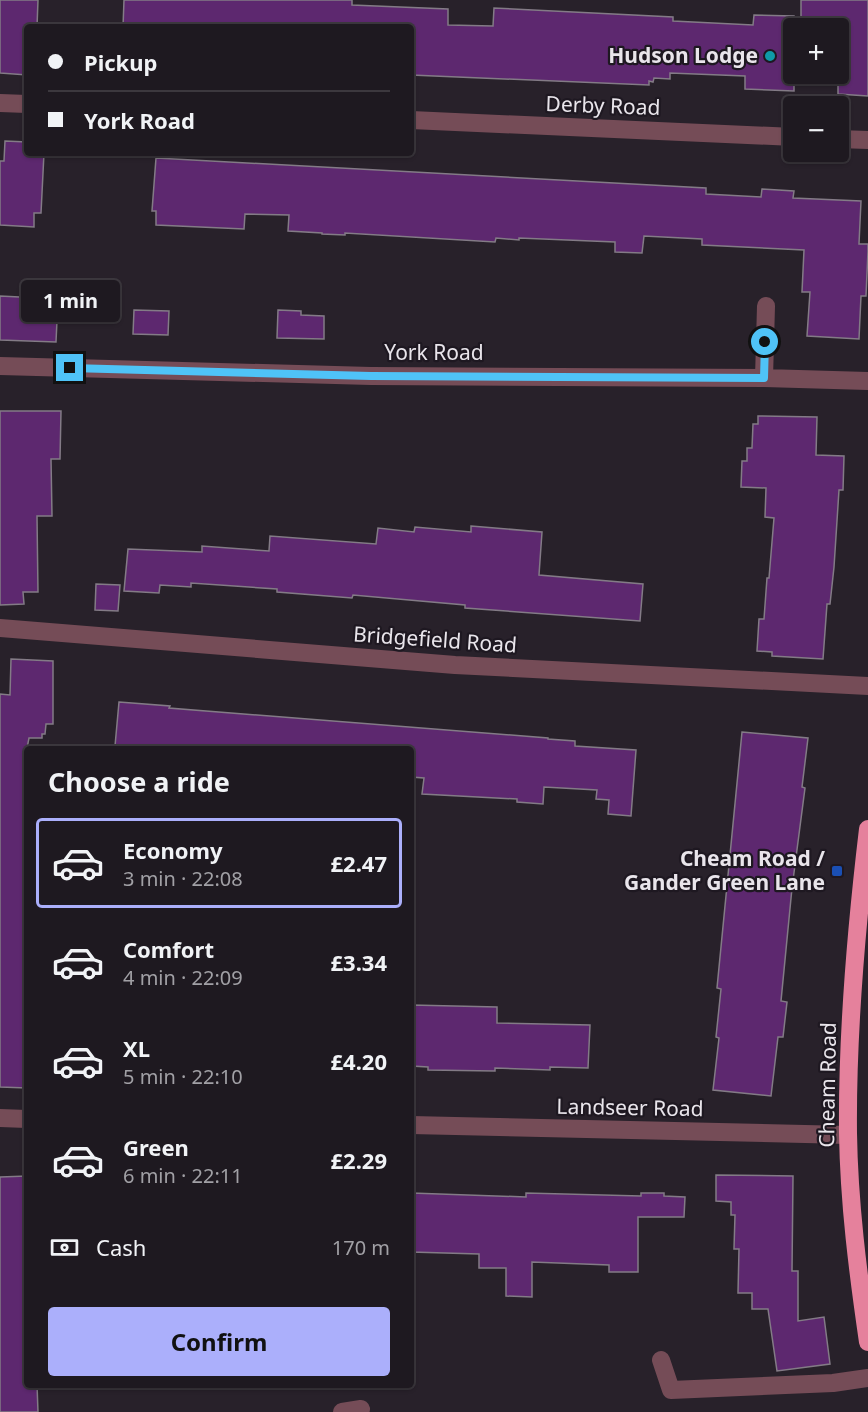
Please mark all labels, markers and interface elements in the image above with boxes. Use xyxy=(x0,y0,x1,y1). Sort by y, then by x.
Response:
map controls xyxy=(783,18,849,162)
button: + xyxy=(783,18,849,84)
place label: Hudson Lodge xyxy=(608,41,758,69)
text: Pickup xyxy=(84,47,157,77)
marker: Hudson Lodge xyxy=(763,49,777,63)
street label: Derby Road xyxy=(545,89,661,121)
button: − xyxy=(783,96,849,162)
text: York Road xyxy=(84,105,195,135)
callout: 1 min xyxy=(20,281,119,323)
text: 1 min xyxy=(43,287,98,314)
route start xyxy=(751,328,778,355)
street label: York Road xyxy=(384,338,484,366)
route end xyxy=(56,354,83,381)
street label: Bridgefield Road xyxy=(352,619,518,659)
text: Choose a ride xyxy=(48,763,230,800)
text: Economy xyxy=(123,835,222,865)
icon: car xyxy=(51,836,105,890)
place label: Cheam Road / Gander Green Lane xyxy=(624,844,825,896)
text: £2.47 xyxy=(330,848,387,878)
marker: Cheam Road / Gander Green Lane xyxy=(830,864,844,878)
text: 3 min · 22:08 xyxy=(123,865,243,892)
text: Comfort xyxy=(123,934,214,964)
icon: car xyxy=(51,935,105,989)
text: £3.34 xyxy=(330,947,387,977)
text: 4 min · 22:09 xyxy=(123,964,243,991)
street label: Cheam Road xyxy=(812,1022,842,1148)
text: XL xyxy=(123,1033,150,1063)
icon: car xyxy=(51,1034,105,1088)
text: £4.20 xyxy=(330,1046,387,1076)
text: 5 min · 22:10 xyxy=(123,1063,243,1090)
street label: Landseer Road xyxy=(556,1092,704,1122)
text: Green xyxy=(123,1132,189,1162)
icon: car xyxy=(51,1133,105,1187)
text: £2.29 xyxy=(330,1145,387,1175)
text: 6 min · 22:11 xyxy=(123,1162,243,1189)
icon: cash xyxy=(48,1231,81,1264)
text: Cash xyxy=(96,1232,146,1262)
text: 170 m xyxy=(332,1234,390,1261)
button: Confirm xyxy=(48,1307,390,1376)

